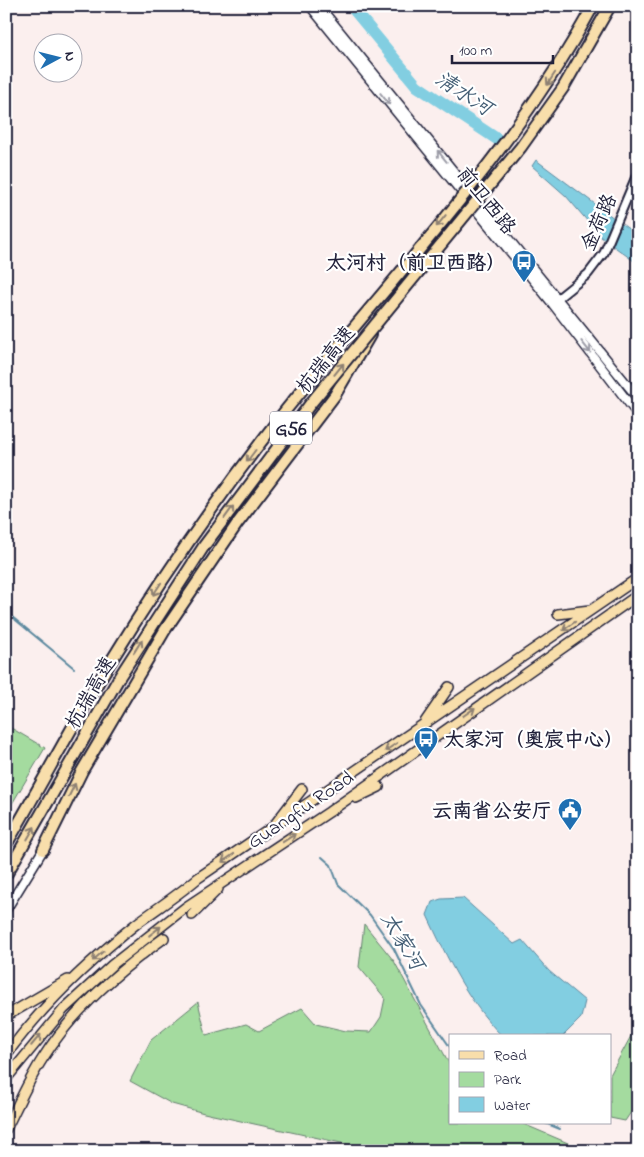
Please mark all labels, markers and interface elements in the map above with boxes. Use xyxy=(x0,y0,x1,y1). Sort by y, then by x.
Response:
north arrow xyxy=(32,32,82,82)
scale bar xyxy=(452,32,553,64)
text: 100 m xyxy=(459,40,492,62)
text: N xyxy=(58,51,80,63)
water label: 清水河 xyxy=(428,65,500,126)
one-way arrow xyxy=(545,71,555,85)
one-way arrow xyxy=(379,92,390,105)
one-way arrow xyxy=(436,150,447,163)
street label: 前卫西路 xyxy=(449,161,522,243)
street label: 金荷路 xyxy=(575,189,626,256)
one-way arrow xyxy=(436,214,447,227)
bus stop icon: 太河村（前卫西路） xyxy=(511,249,537,283)
place label: 太河村（前卫西路） xyxy=(326,250,506,279)
street label: 杭瑞高速 xyxy=(291,320,363,401)
one-way arrow xyxy=(580,341,591,354)
one-way arrow xyxy=(333,363,344,376)
road number: G56 xyxy=(270,412,312,444)
one-way arrow xyxy=(245,449,256,462)
one-way arrow xyxy=(223,505,234,519)
one-way arrow xyxy=(152,582,162,596)
one-way arrow xyxy=(562,621,576,631)
one-way arrow xyxy=(133,640,143,654)
street label: 杭瑞高速 xyxy=(60,651,125,735)
one-way arrow xyxy=(462,707,476,717)
bus stop icon: 太家河（奥宸中心） xyxy=(413,726,439,760)
place label: 太家河（奥宸中心） xyxy=(444,727,624,756)
one-way arrow xyxy=(385,742,399,752)
street label: Guangfu Road xyxy=(242,765,361,858)
one-way arrow xyxy=(67,783,77,798)
public building icon: 云南省公安厅 xyxy=(557,797,583,831)
place label: 云南省公安厅 xyxy=(432,798,552,827)
one-way arrow xyxy=(26,826,36,840)
one-way arrow xyxy=(282,833,296,843)
one-way arrow xyxy=(221,853,235,863)
water label: 太家河 xyxy=(372,907,432,979)
one-way arrow xyxy=(148,925,161,936)
one-way arrow xyxy=(92,950,105,962)
one-way arrow xyxy=(30,1034,42,1047)
legend xyxy=(449,1034,612,1124)
text: Road xyxy=(494,1045,527,1067)
text: Park xyxy=(494,1069,522,1091)
text: Water xyxy=(494,1095,530,1117)

